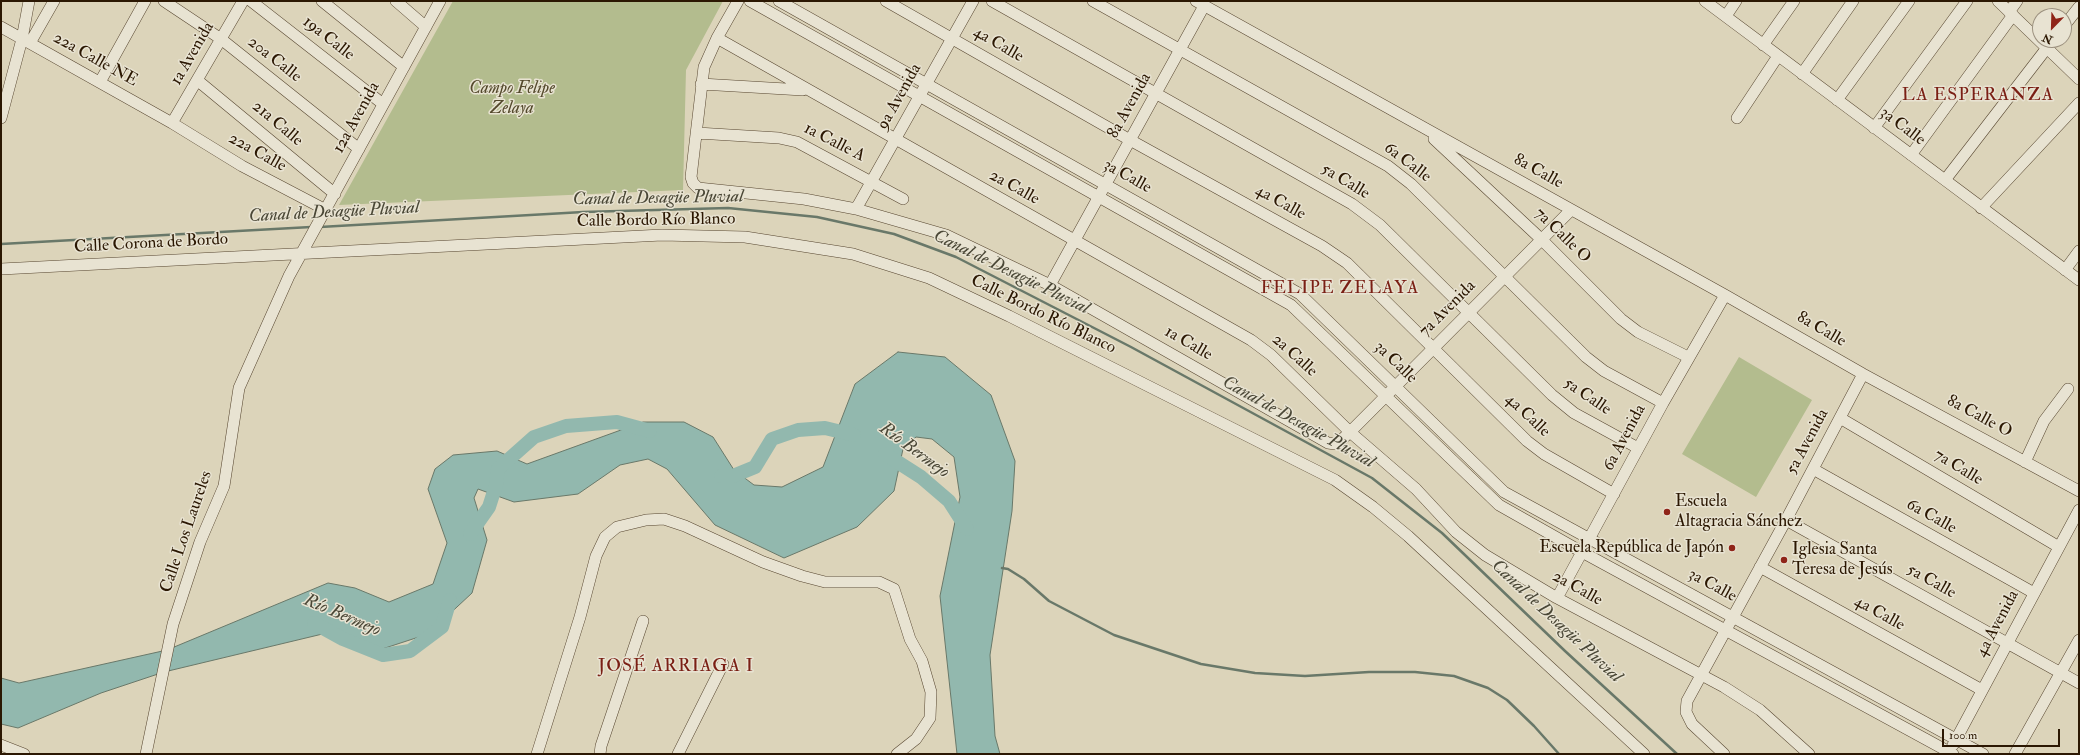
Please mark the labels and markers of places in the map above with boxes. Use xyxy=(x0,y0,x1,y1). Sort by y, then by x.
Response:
place label: Escuela Altagracia Sánchez xyxy=(1675,492,1802,532)
marker: Escuela Altagracia Sánchez xyxy=(1662,507,1672,517)
place label: Escuela República de Japón xyxy=(1539,538,1724,558)
place label: Iglesia Santa Teresa de Jesús xyxy=(1792,540,1893,580)
marker: Escuela República de Japón xyxy=(1727,543,1737,553)
marker: Iglesia Santa Teresa de Jesús xyxy=(1779,555,1789,565)

